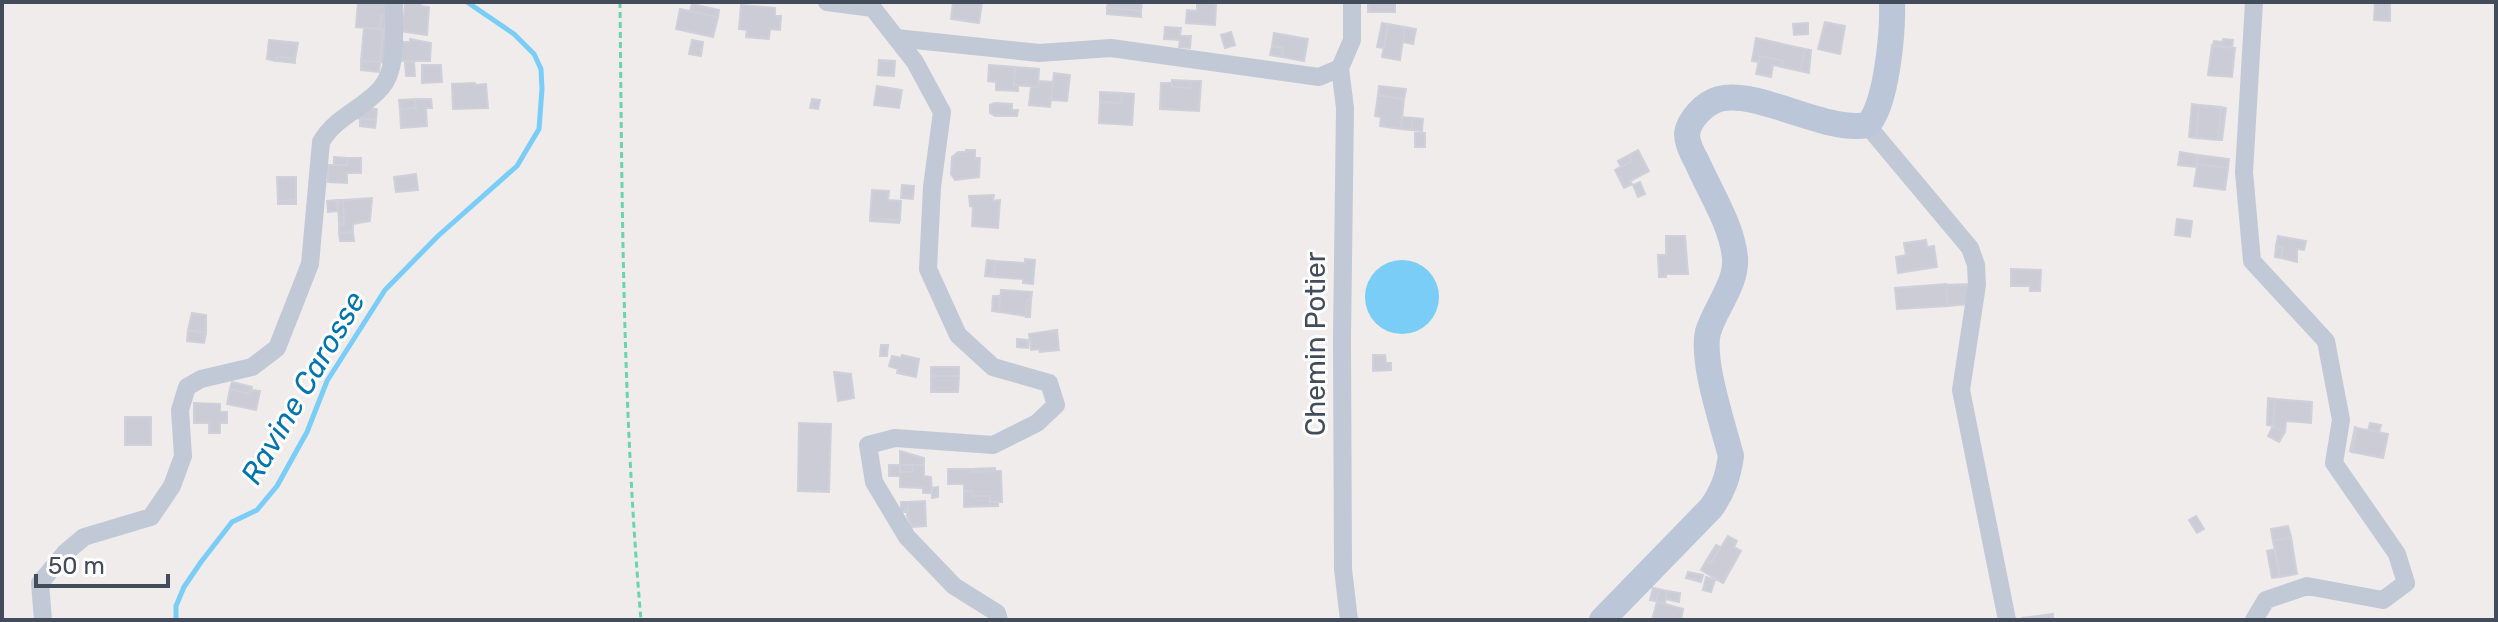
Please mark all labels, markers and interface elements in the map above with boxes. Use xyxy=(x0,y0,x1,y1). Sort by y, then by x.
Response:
street label: Chemin Potier xyxy=(1299,251,1332,436)
water label: Ravine Carosse xyxy=(233,285,373,491)
scale bar xyxy=(36,538,168,588)
text: 50 m xyxy=(48,552,105,580)

